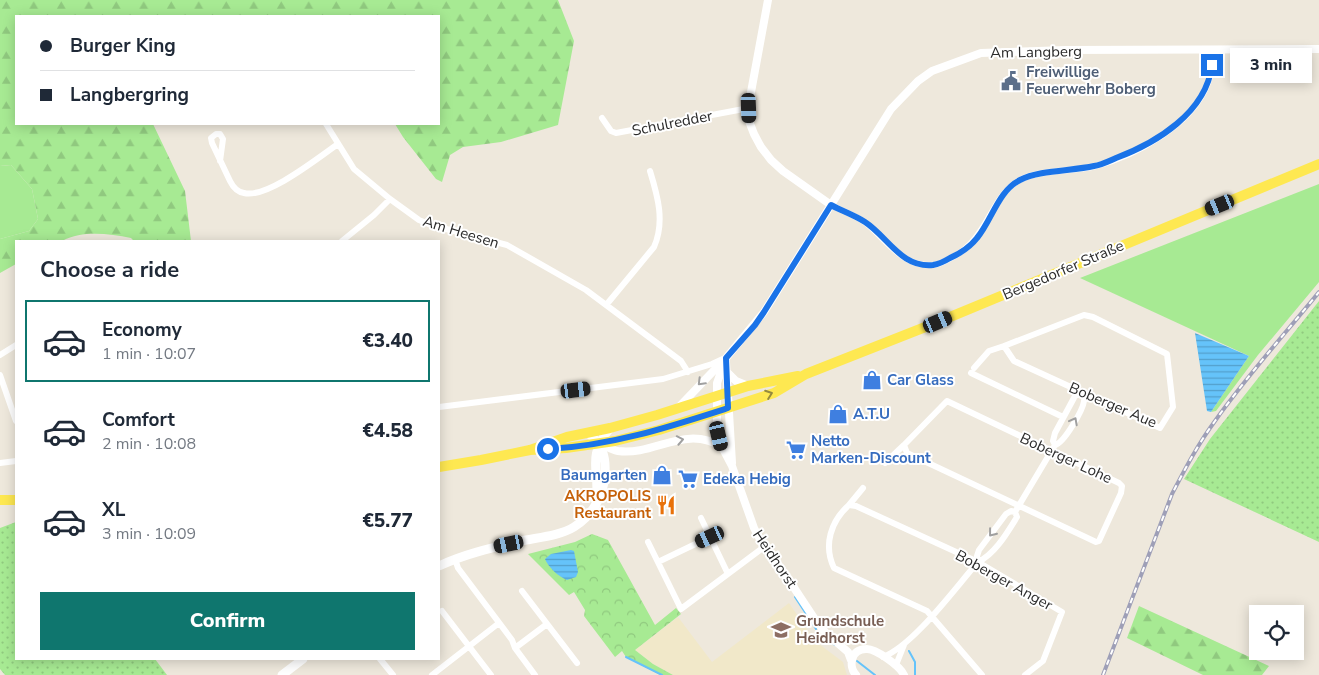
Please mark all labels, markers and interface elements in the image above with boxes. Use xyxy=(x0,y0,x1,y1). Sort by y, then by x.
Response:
text: Burger King xyxy=(70,33,176,59)
street label: Am Langberg xyxy=(990,41,1082,63)
callout: 3 min xyxy=(1230,48,1312,82)
route end xyxy=(1201,54,1223,76)
text: 3 min xyxy=(1250,54,1292,76)
place label: Freiwillige Feuerwehr Boberg xyxy=(1026,62,1156,99)
public building icon: Freiwillige Feuerwehr Boberg xyxy=(1000,70,1022,92)
text: Langbergring xyxy=(70,82,189,108)
car xyxy=(740,93,757,123)
street label: Schulredder xyxy=(630,105,715,141)
car xyxy=(1203,192,1236,218)
street label: Am Heesen xyxy=(420,211,502,253)
street label: Bergedorfer Straße xyxy=(999,235,1127,305)
text: Choose a ride xyxy=(40,255,179,285)
car xyxy=(921,309,954,335)
text: Economy xyxy=(102,317,182,343)
icon: car xyxy=(42,319,87,364)
text: €3.40 xyxy=(362,328,413,354)
text: 1 min · 10:07 xyxy=(102,343,196,365)
shop icon: Car Glass xyxy=(861,369,883,391)
place label: Car Glass xyxy=(887,370,954,390)
one-way arrow xyxy=(698,376,707,385)
street label: Boberger Aue xyxy=(1066,377,1160,433)
car xyxy=(560,381,591,399)
one-way arrow xyxy=(764,390,773,400)
shop icon: A.T.U xyxy=(827,403,849,425)
place label: A.T.U xyxy=(853,404,890,424)
text: Comfort xyxy=(102,407,175,433)
icon: car xyxy=(42,409,87,454)
text: €4.58 xyxy=(362,418,413,444)
one-way arrow xyxy=(1068,418,1078,427)
car xyxy=(708,420,729,452)
street label: Boberger Lohe xyxy=(1017,428,1115,488)
place label: Netto Marken-Discount xyxy=(811,431,931,468)
text: 2 min · 10:08 xyxy=(102,433,196,455)
one-way arrow xyxy=(675,435,684,445)
route start xyxy=(537,438,559,460)
supermarket icon: Netto Marken-Discount xyxy=(785,439,807,461)
shop icon: Baumgarten xyxy=(651,464,673,486)
place label: Baumgarten xyxy=(560,465,647,485)
supermarket icon: Edeka Hebig xyxy=(677,468,699,490)
place label: Edeka Hebig xyxy=(703,469,791,489)
place label: AKROPOLIS Restaurant xyxy=(564,486,651,523)
restaurant icon: AKROPOLIS Restaurant xyxy=(655,494,677,516)
text: XL xyxy=(102,497,125,523)
icon: car xyxy=(42,499,87,544)
text: €5.77 xyxy=(362,508,413,534)
text: 3 min · 10:09 xyxy=(102,523,196,545)
car xyxy=(693,524,726,550)
street label: Heidhorst xyxy=(748,526,802,593)
one-way arrow xyxy=(989,527,997,536)
car xyxy=(492,534,525,554)
street label: Boberger Anger xyxy=(952,545,1057,615)
button: Confirm xyxy=(40,592,415,650)
map controls xyxy=(1249,605,1304,660)
button: locate xyxy=(1249,605,1304,660)
place label: Grundschule Heidhorst xyxy=(796,611,884,648)
school or university icon: Grundschule Heidhorst xyxy=(770,619,792,641)

